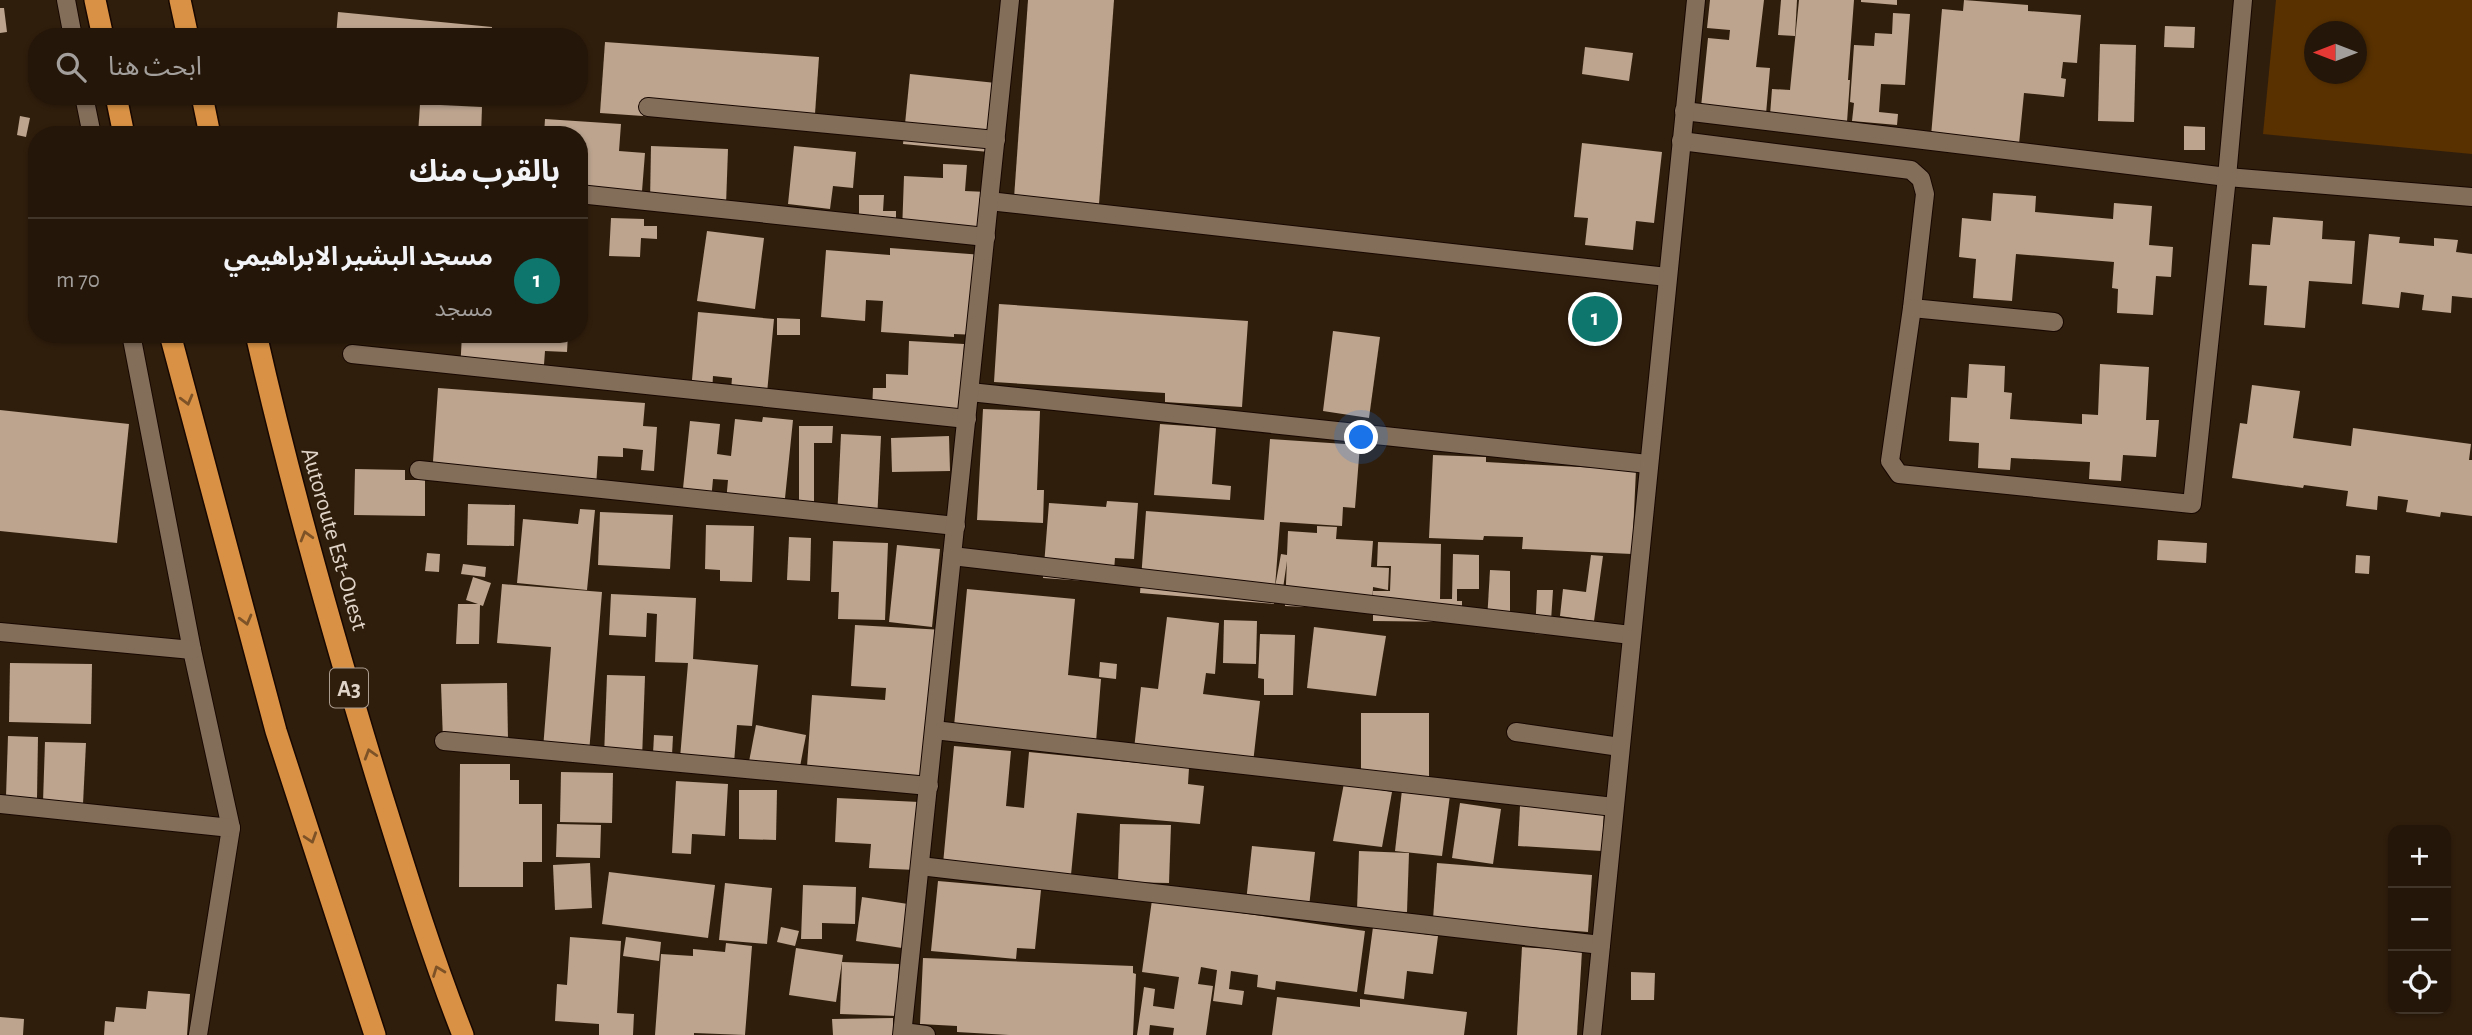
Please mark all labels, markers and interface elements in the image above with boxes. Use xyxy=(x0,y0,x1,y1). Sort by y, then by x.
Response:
north arrow xyxy=(2304,21,2367,84)
search box xyxy=(28,28,588,105)
icon: search xyxy=(52,48,90,86)
text: ابحث هنا xyxy=(108,54,202,80)
text: بالقرب منك xyxy=(409,157,560,187)
text: مسجد البشير الابراهيمي xyxy=(224,244,493,270)
text: 70 m xyxy=(56,269,100,292)
text: 1 xyxy=(533,269,541,292)
pin: 1 xyxy=(1572,293,1618,345)
text: مسجد xyxy=(434,298,493,321)
one-way arrow xyxy=(179,394,194,406)
your location xyxy=(1344,420,1378,454)
street label: Autoroute Est-Ouest xyxy=(296,445,372,634)
one-way arrow xyxy=(300,530,315,542)
one-way arrow xyxy=(238,614,253,626)
road number: A3 xyxy=(330,668,368,708)
one-way arrow xyxy=(363,749,378,761)
map controls xyxy=(2388,825,2451,1014)
button: + xyxy=(2388,825,2451,888)
one-way arrow xyxy=(303,831,317,844)
button: − xyxy=(2388,888,2451,951)
button: locate xyxy=(2388,951,2451,1014)
one-way arrow xyxy=(432,966,446,978)

